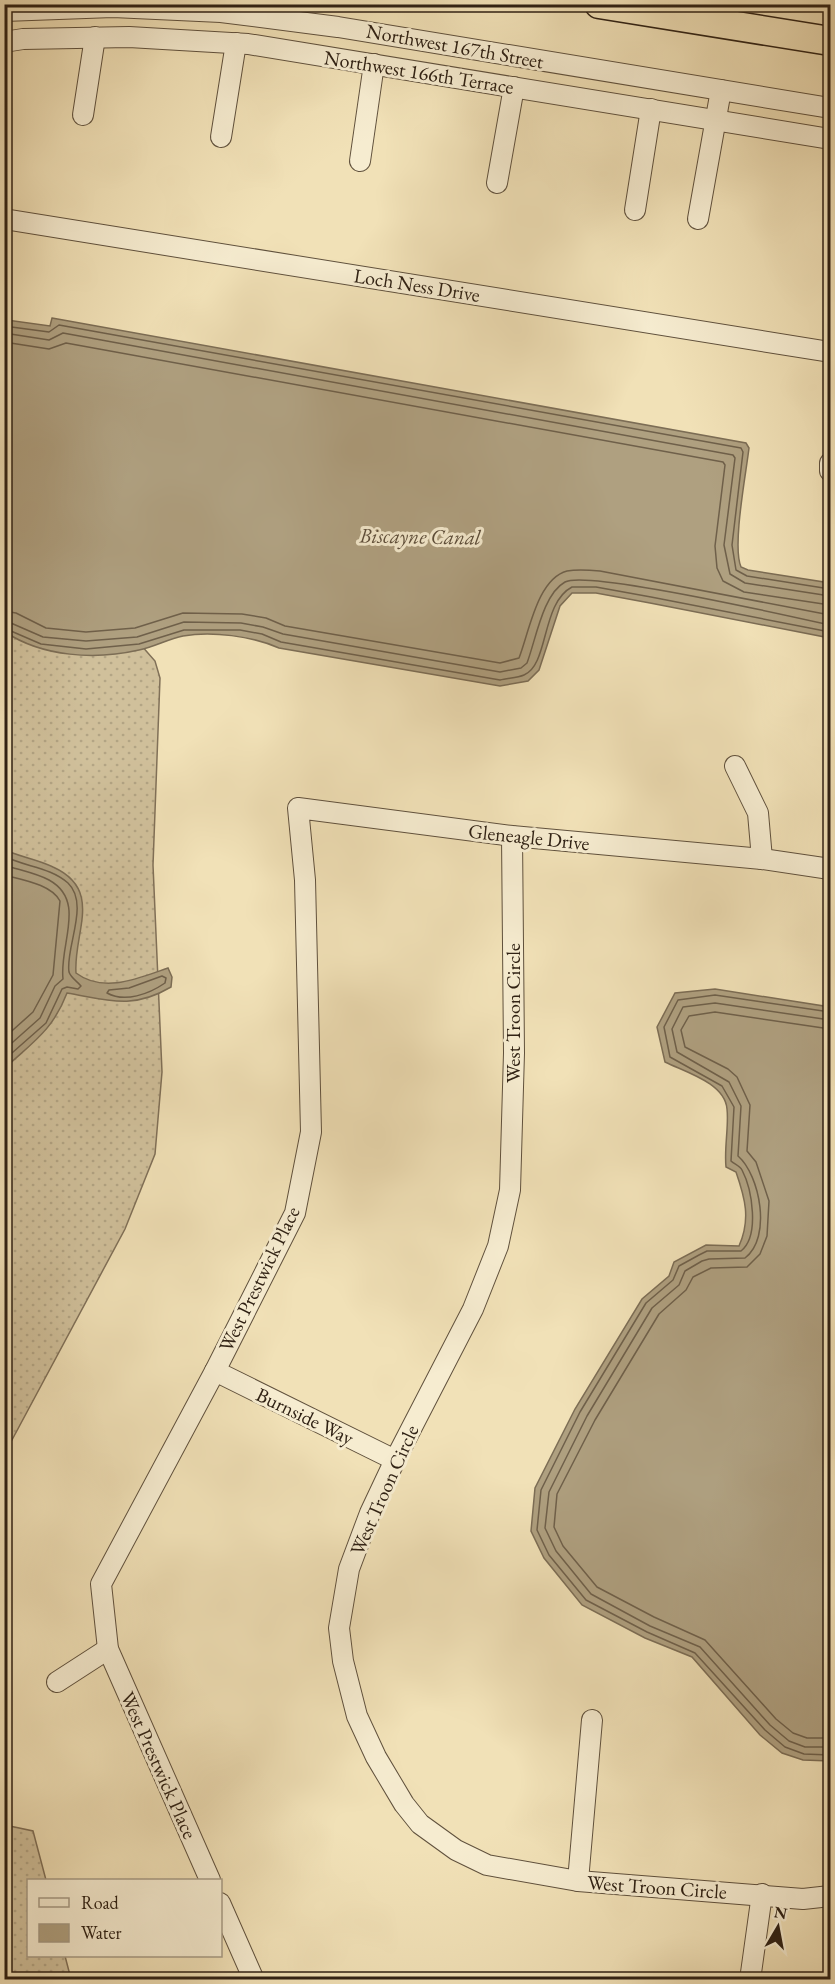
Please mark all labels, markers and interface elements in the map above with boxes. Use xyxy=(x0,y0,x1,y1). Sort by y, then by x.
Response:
street label: Northwest 167th Street xyxy=(364,18,546,75)
street label: Northwest 166th Terrace xyxy=(322,44,516,100)
street label: Loch Ness Drive xyxy=(352,262,482,308)
water label: Biscayne Canal xyxy=(358,521,482,551)
street label: Gleneagle Drive xyxy=(467,818,591,856)
street label: West Troon Circle xyxy=(500,943,526,1083)
street label: West Prestwick Place xyxy=(213,1202,306,1356)
street label: Burnside Way xyxy=(252,1381,358,1451)
street label: West Troon Circle xyxy=(344,1421,424,1559)
street label: West Prestwick Place xyxy=(115,1687,203,1843)
street label: West Troon Circle xyxy=(586,1869,728,1905)
legend xyxy=(27,1879,222,1957)
text: Road xyxy=(81,1891,120,1914)
north arrow xyxy=(748,1897,808,1957)
text: N xyxy=(772,1901,789,1924)
text: Water xyxy=(81,1921,122,1944)

